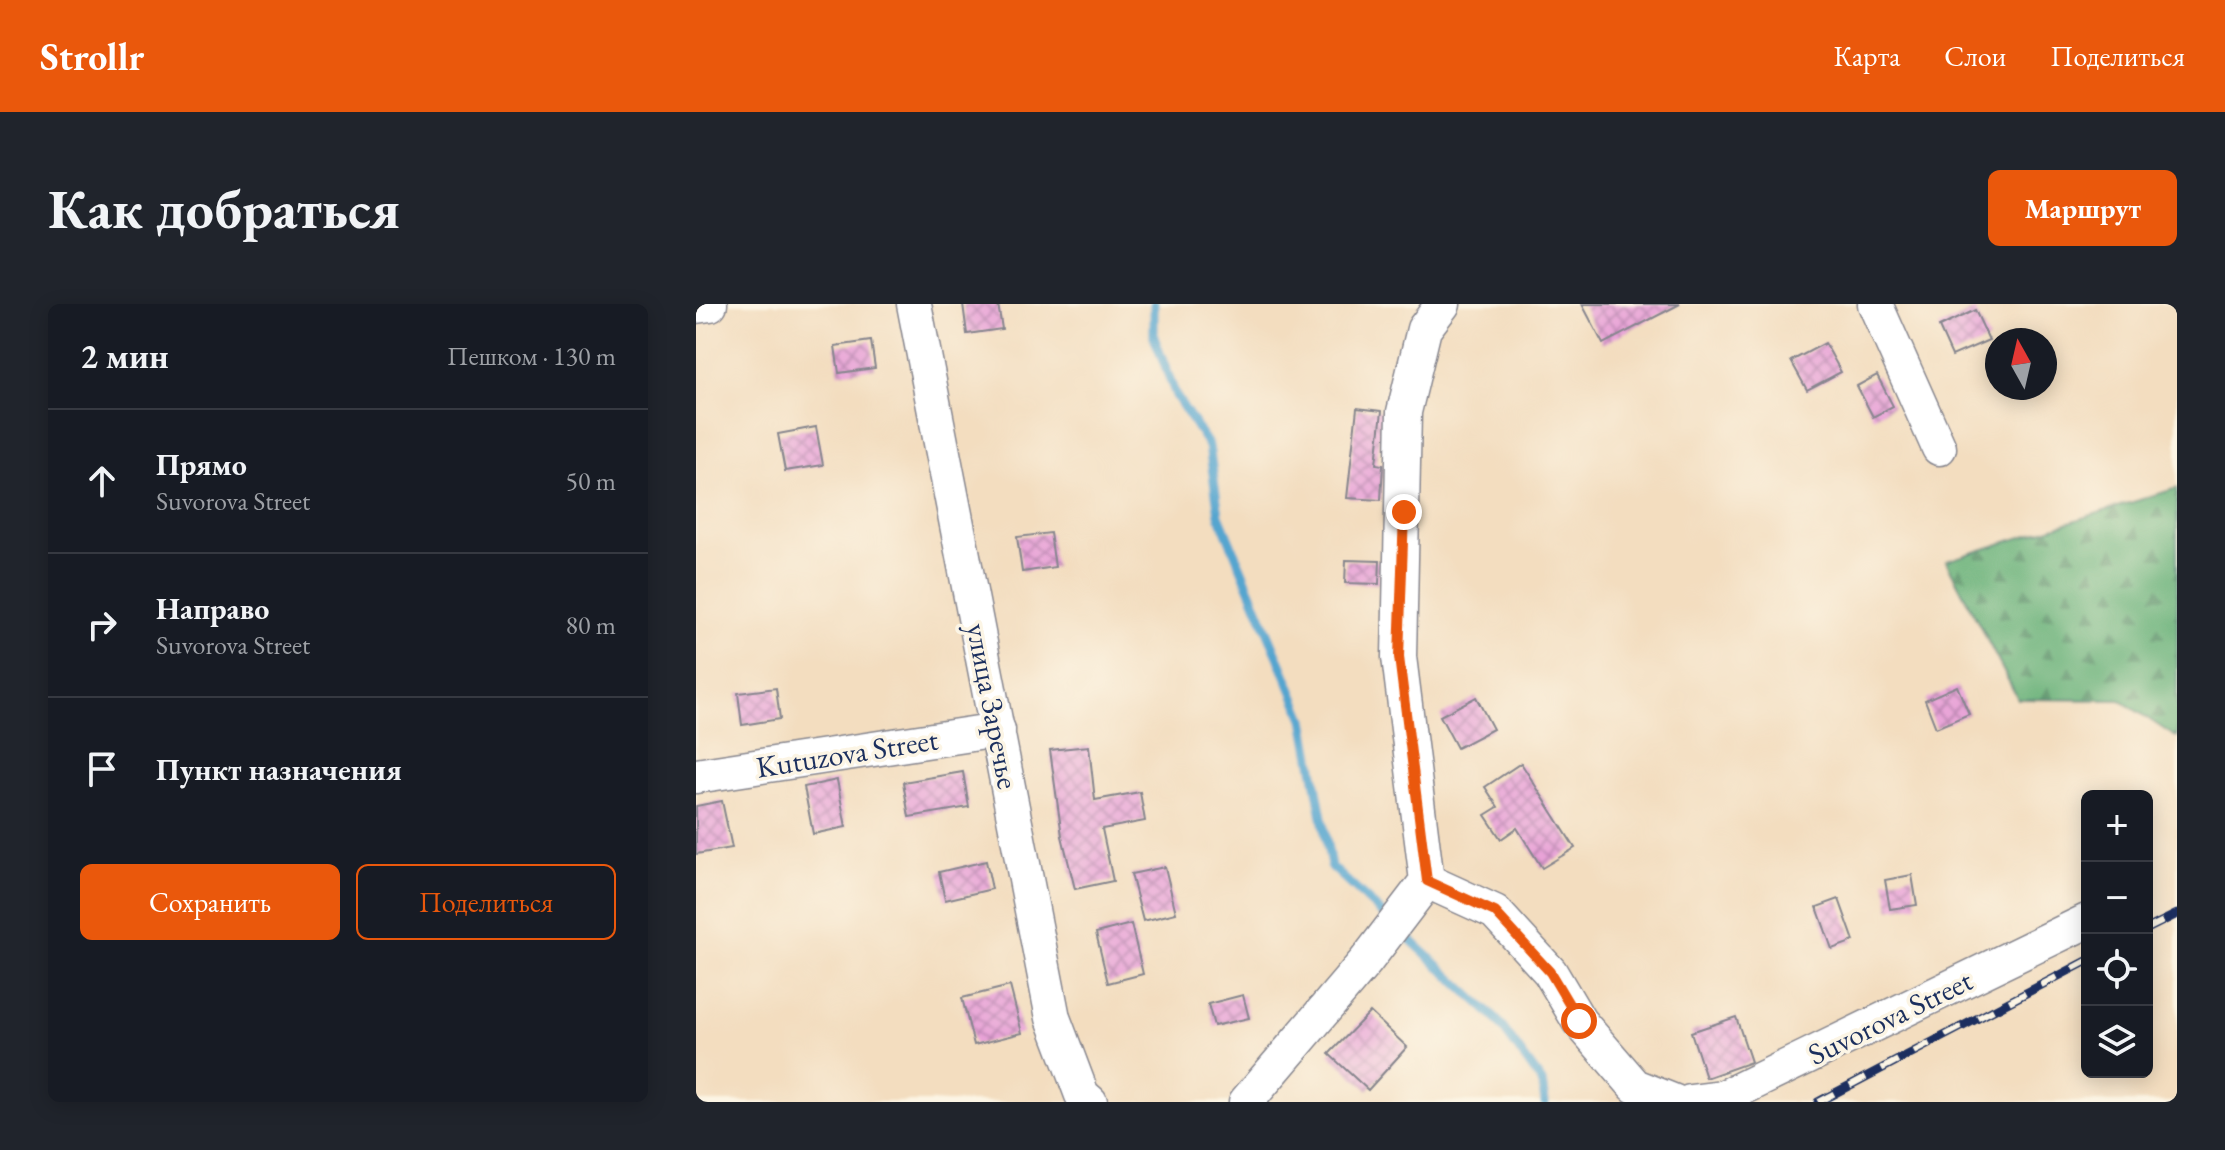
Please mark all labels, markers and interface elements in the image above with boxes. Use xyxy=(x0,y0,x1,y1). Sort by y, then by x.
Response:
text: Strollr xyxy=(40,32,144,81)
text: Карта xyxy=(1833,38,1900,74)
text: Слои xyxy=(1944,38,2006,74)
text: Поделиться xyxy=(2050,38,2185,74)
button: Маршрут xyxy=(1988,170,2177,246)
text: Как добраться xyxy=(48,172,400,245)
north arrow xyxy=(1985,328,2057,400)
text: 2 мин xyxy=(80,334,169,378)
text: Пешком · 130 m xyxy=(447,339,616,373)
text: Прямо xyxy=(156,445,247,484)
icon: ahead xyxy=(80,459,124,503)
text: 50 m xyxy=(566,464,616,498)
text: Suvorova Street xyxy=(156,484,310,518)
route end xyxy=(1386,494,1422,530)
text: Направо xyxy=(156,589,269,628)
icon: right xyxy=(80,603,124,647)
text: 80 m xyxy=(566,608,616,642)
street label: улица Заречье xyxy=(958,620,1028,792)
text: Suvorova Street xyxy=(156,628,310,662)
street label: Kutuzova Street xyxy=(753,719,941,787)
icon: arrive xyxy=(80,747,124,791)
text: Пункт назначения xyxy=(156,750,402,789)
map controls xyxy=(2081,790,2153,1078)
button: + xyxy=(2081,790,2153,862)
button: − xyxy=(2081,862,2153,934)
button: Сохранить xyxy=(80,864,340,940)
button: Поделиться xyxy=(356,864,616,940)
button: locate xyxy=(2081,934,2153,1006)
street label: Suvorova Street xyxy=(1801,960,1979,1074)
route start xyxy=(1561,1003,1597,1039)
button: layers xyxy=(2081,1006,2153,1078)

